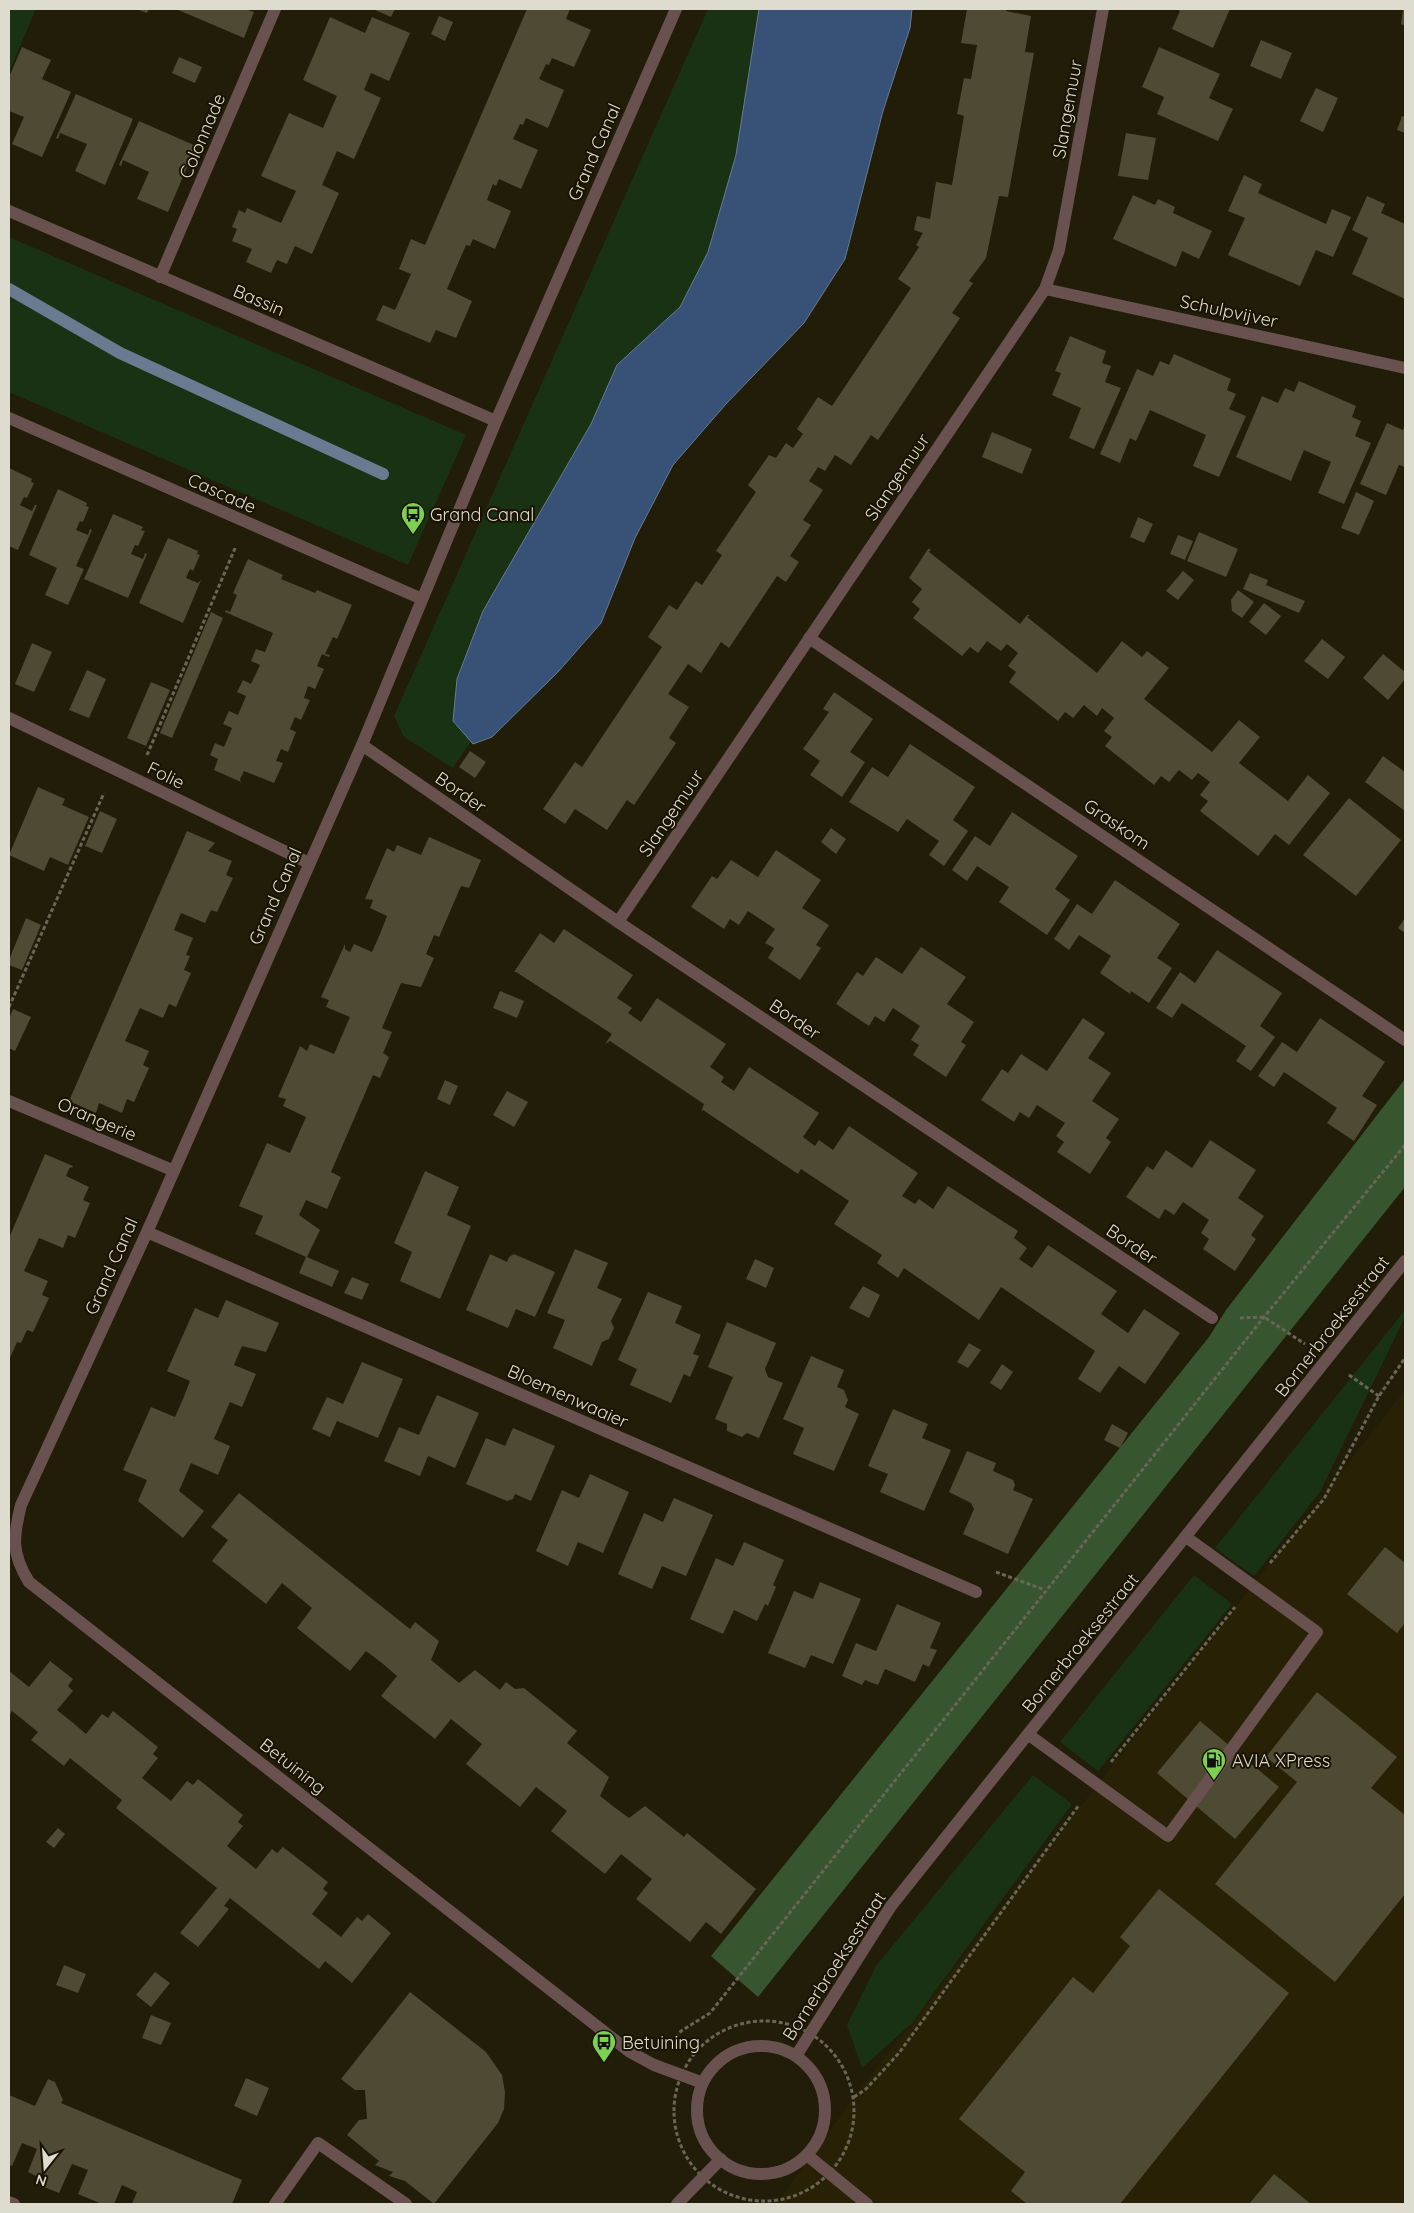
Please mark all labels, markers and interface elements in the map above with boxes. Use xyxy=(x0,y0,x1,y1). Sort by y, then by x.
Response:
street label: Slangemuur xyxy=(1047,57,1087,160)
street label: Colonnade xyxy=(174,90,230,182)
street label: Grand Canal xyxy=(562,100,626,204)
street label: Bassin xyxy=(230,279,288,321)
street label: Schulpvijver xyxy=(1178,289,1280,333)
street label: Slangemuur xyxy=(859,429,935,525)
street label: Cascade xyxy=(184,468,260,518)
bus stop icon: Grand Canal xyxy=(400,501,426,535)
place label: Grand Canal xyxy=(430,503,534,526)
street label: Folie xyxy=(143,756,189,794)
street label: Slangemuur xyxy=(633,765,709,861)
street label: Border xyxy=(431,766,491,818)
street label: Graskom xyxy=(1079,793,1155,855)
street label: Grand Canal xyxy=(243,844,307,948)
street label: Border xyxy=(765,993,825,1045)
street label: Orangerie xyxy=(54,1092,140,1146)
street label: Grand Canal xyxy=(79,1214,143,1318)
street label: Border xyxy=(1102,1218,1162,1270)
street label: Bornerbroeksestraat xyxy=(1270,1251,1394,1401)
street label: Bloemenwaaier xyxy=(504,1359,632,1433)
street label: Bornerbroeksestraat xyxy=(1017,1569,1143,1717)
street label: Betuining xyxy=(255,1733,331,1799)
fuel station icon: AVIA XPress xyxy=(1201,1747,1227,1781)
place label: AVIA XPress xyxy=(1232,1749,1330,1772)
street label: Bornerbroeksestraat xyxy=(777,1887,891,2045)
bus stop icon: Betuining xyxy=(591,2029,617,2063)
place label: Betuining xyxy=(622,2031,700,2054)
north arrow xyxy=(20,2143,70,2193)
text: N xyxy=(34,2170,49,2191)

